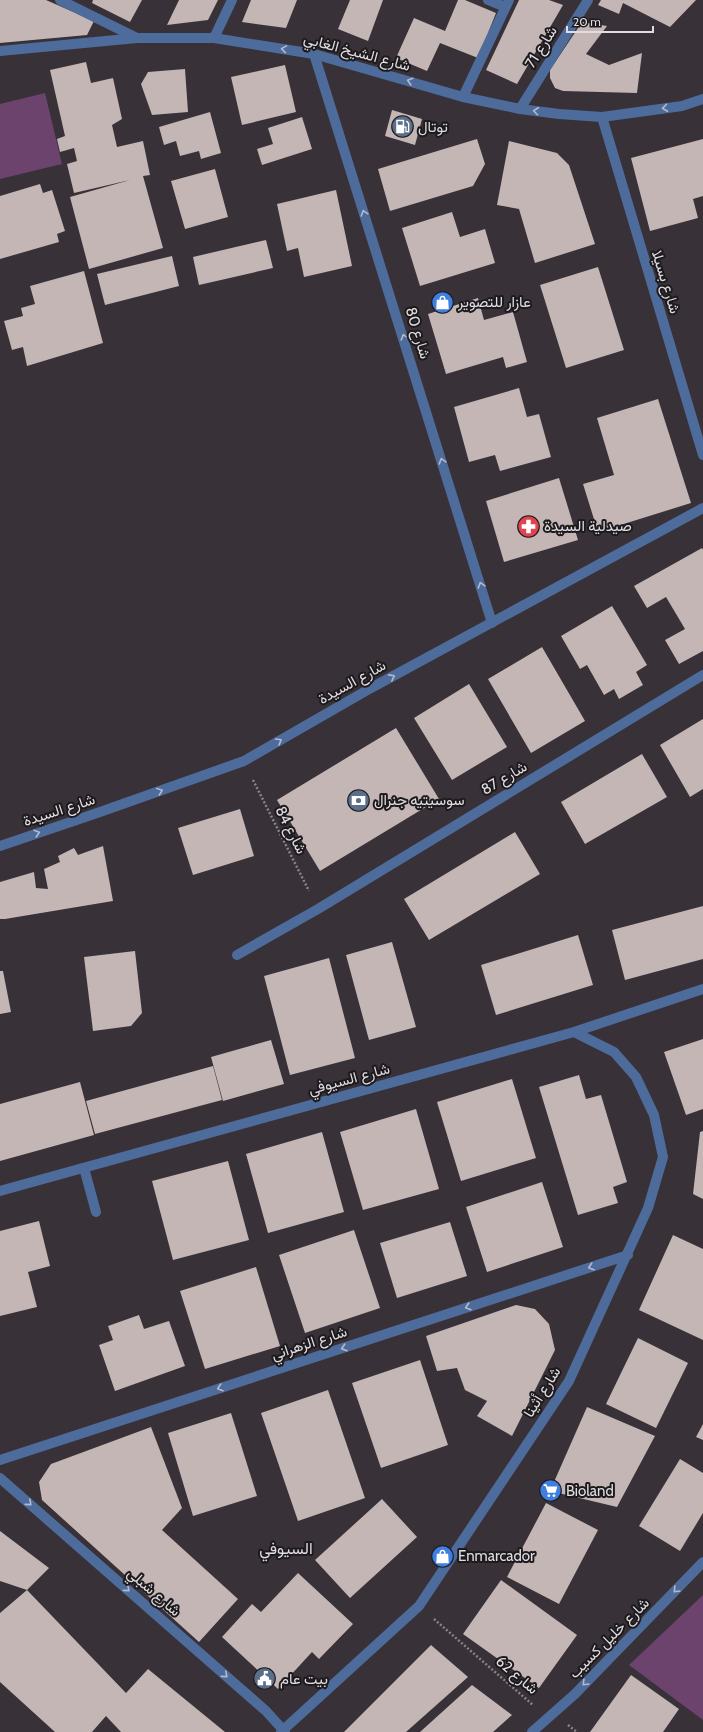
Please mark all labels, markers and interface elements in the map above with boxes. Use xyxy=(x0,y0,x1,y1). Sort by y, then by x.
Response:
scale bar xyxy=(567,8,653,34)
text: 20 m xyxy=(573,14,601,29)
street label: شارع 71 xyxy=(521,23,563,72)
street label: شارع الشيخ الغابي xyxy=(301,29,413,79)
one-way arrow xyxy=(281,45,287,54)
one-way arrow xyxy=(406,77,413,86)
one-way arrow xyxy=(662,103,668,112)
one-way arrow xyxy=(533,107,539,116)
fuel station icon: توتال xyxy=(389,114,415,140)
place label: توتال xyxy=(418,118,448,136)
one-way arrow xyxy=(361,210,369,217)
street label: شارع بسيلا xyxy=(646,248,684,317)
shop icon: عازار للتصوير xyxy=(430,289,456,315)
place label: عازار للتصوير xyxy=(457,293,531,311)
street label: شارع 80 xyxy=(400,305,434,362)
one-way arrow xyxy=(400,334,409,341)
one-way arrow xyxy=(438,458,447,465)
pharmacy icon: صيدلية السيدة xyxy=(516,513,542,539)
place label: صيدلية السيدة xyxy=(544,517,632,535)
one-way arrow xyxy=(477,582,486,589)
street label: شارع السيدة xyxy=(315,656,390,710)
one-way arrow xyxy=(388,674,396,681)
one-way arrow xyxy=(275,738,282,745)
street label: شارع 87 xyxy=(478,757,531,800)
one-way arrow xyxy=(156,787,163,796)
bank icon: سوسيتيه جنرال xyxy=(345,787,371,813)
street label: شارع السيدة xyxy=(21,790,98,832)
place label: سوسيتيه جنرال xyxy=(374,791,465,809)
street label: شارع 84 xyxy=(270,803,311,858)
one-way arrow xyxy=(33,829,40,838)
street label: شارع السيوفي xyxy=(306,1059,393,1102)
one-way arrow xyxy=(588,1262,595,1271)
one-way arrow xyxy=(464,1303,471,1311)
street label: شارع الزهراني xyxy=(269,1322,351,1368)
one-way arrow xyxy=(341,1343,348,1351)
street label: شارع أثينا xyxy=(520,1363,566,1422)
one-way arrow xyxy=(217,1383,224,1392)
supermarket icon: Bioland xyxy=(537,1478,563,1504)
place label: Bioland xyxy=(566,1482,614,1500)
one-way arrow xyxy=(25,1499,32,1506)
district label: السيوفي xyxy=(259,1539,313,1562)
shop icon: Enmarcador xyxy=(429,1543,455,1569)
place label: Enmarcador xyxy=(458,1547,535,1565)
street label: شارع شبلي xyxy=(121,1564,185,1623)
one-way arrow xyxy=(123,1584,130,1591)
one-way arrow xyxy=(674,1585,681,1593)
street label: شارع خليل كسيب xyxy=(565,1594,655,1683)
street label: شارع 62 xyxy=(491,1652,542,1700)
public building icon: بيت عام xyxy=(251,1666,277,1692)
one-way arrow xyxy=(220,1670,228,1677)
place label: بيت عام xyxy=(280,1670,328,1689)
one-way arrow xyxy=(582,1678,590,1686)

